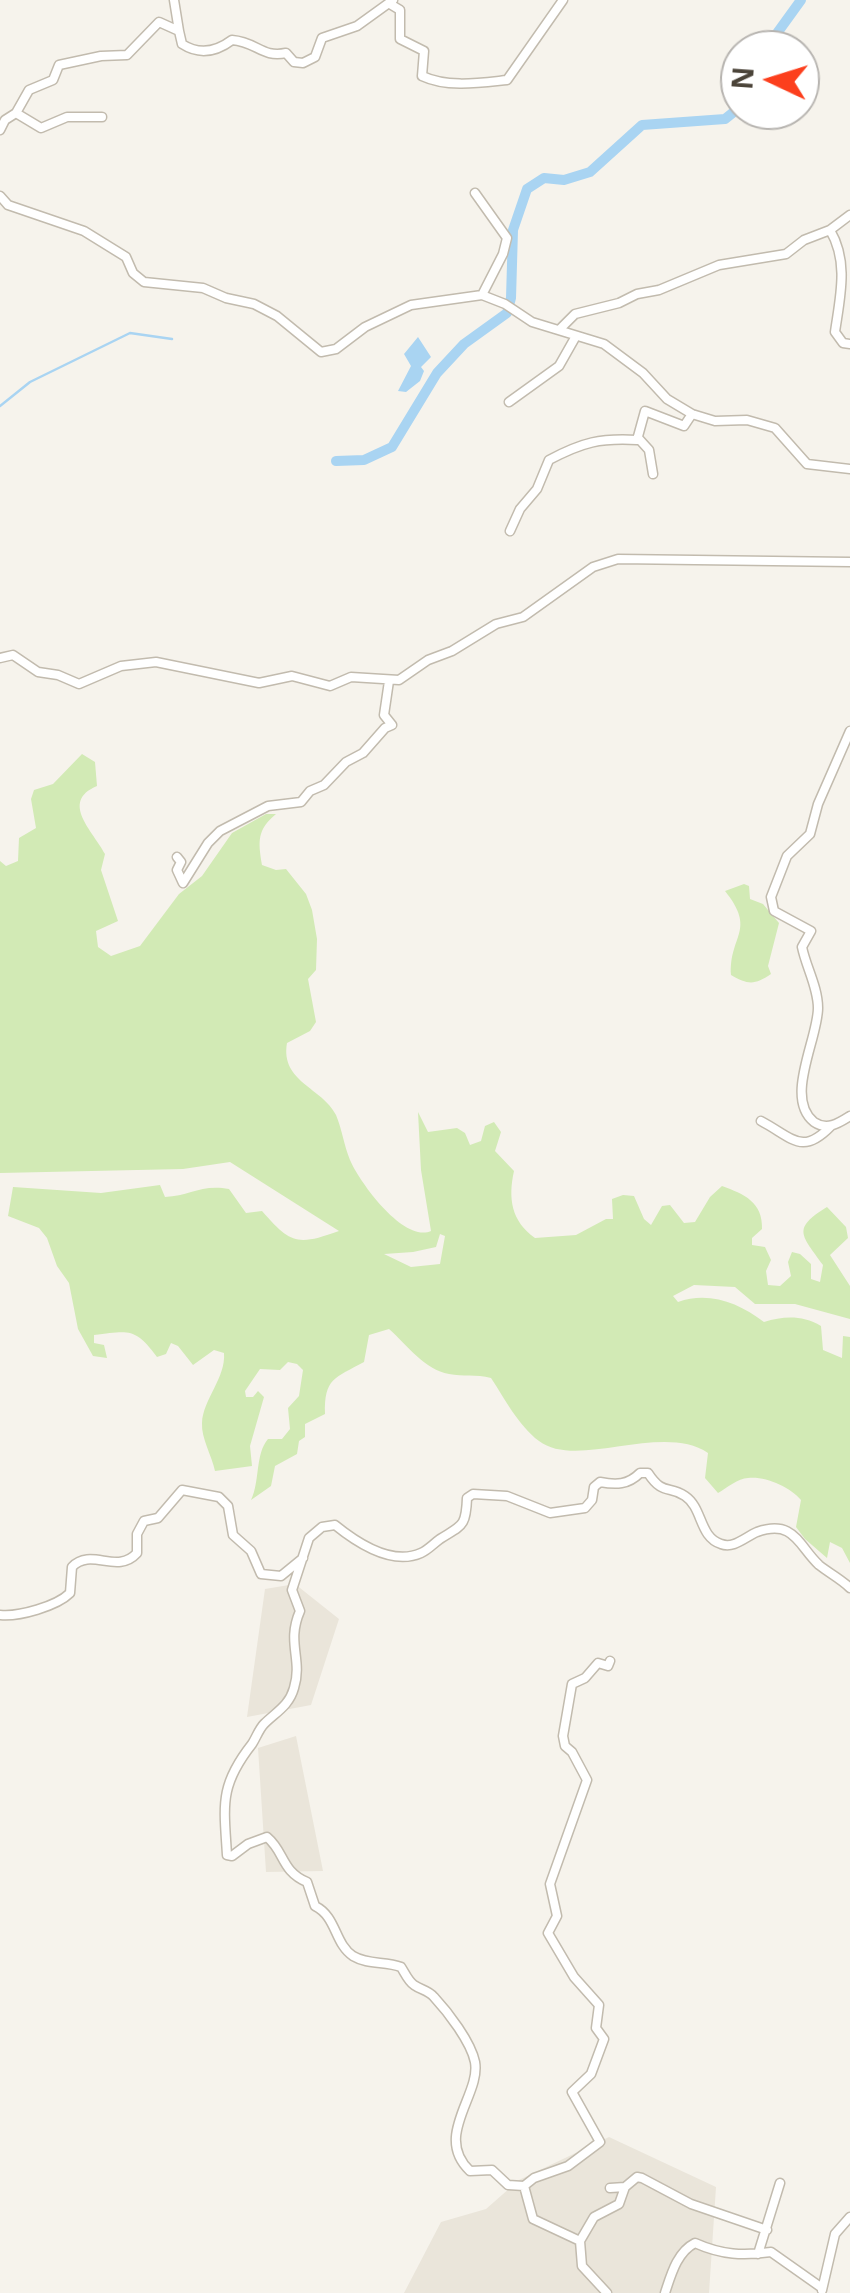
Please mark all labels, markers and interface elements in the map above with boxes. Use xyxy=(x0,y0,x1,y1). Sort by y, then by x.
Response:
north arrow xyxy=(720,30,820,130)
text: N xyxy=(722,65,762,91)

